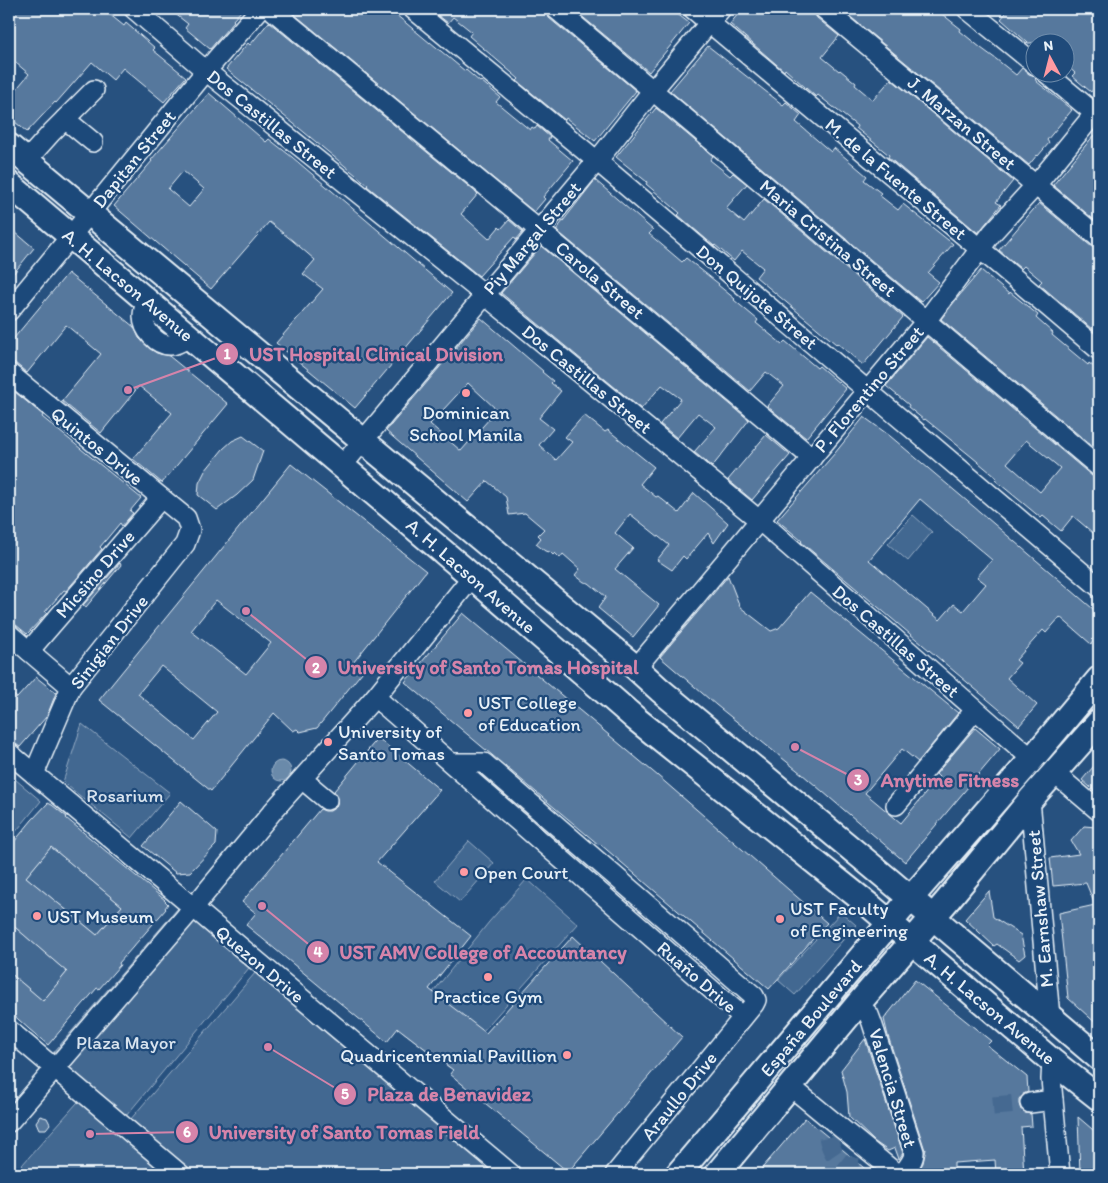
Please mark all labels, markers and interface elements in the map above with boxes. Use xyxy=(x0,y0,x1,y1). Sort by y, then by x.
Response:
north arrow xyxy=(1026,32,1076,82)
text: N xyxy=(1043,37,1054,55)
street label: Dos Castillas Street xyxy=(202,64,342,184)
street label: J. Marzan Street xyxy=(903,71,1021,175)
street label: Dapitan Street xyxy=(87,105,181,213)
street label: M. de la Fuente Street xyxy=(820,113,972,245)
street label: Maria Cristina Street xyxy=(755,174,901,302)
street label: Piy Margal Street xyxy=(478,177,586,299)
street label: A. H. Lacson Avenue xyxy=(58,223,198,347)
street label: Carola Street xyxy=(551,236,649,324)
street label: Don Quijote Street xyxy=(692,239,822,355)
street label: Dos Castillas Street xyxy=(517,319,657,439)
street label: P. Florentino Street xyxy=(809,321,929,457)
callout: UST Hospital Clinical Division xyxy=(214,336,513,371)
text: UST Hospital Clinical Division xyxy=(249,342,503,367)
text: 1 xyxy=(224,345,231,363)
marker: Dominican School Manila xyxy=(460,387,472,399)
place label: Dominican School Manila xyxy=(409,401,523,446)
street label: Quintos Drive xyxy=(46,402,148,490)
street label: A. H. Lacson Avenue xyxy=(401,513,541,639)
street label: Micsino Drive xyxy=(50,525,140,623)
street label: Dos Castillas Street xyxy=(828,580,964,702)
street label: Sinigian Drive xyxy=(65,590,153,694)
callout: University of Santo Tomas Hospital xyxy=(303,650,648,685)
text: University of Santo Tomas Hospital xyxy=(337,655,639,680)
text: 2 xyxy=(312,659,320,677)
place label: UST College of Education xyxy=(478,691,581,736)
marker: UST College of Education xyxy=(462,707,474,719)
place label: University of Santo Tomas xyxy=(338,720,445,765)
marker: University of Santo Tomas xyxy=(322,736,334,748)
callout: Anytime Fitness xyxy=(846,762,1029,797)
text: Anytime Fitness xyxy=(880,768,1019,793)
text: 3 xyxy=(854,771,862,789)
park label: Rosarium xyxy=(86,784,164,807)
street label: M. Earnshaw Street xyxy=(1022,829,1058,989)
place label: Open Court xyxy=(474,861,568,884)
marker: Open Court xyxy=(458,866,470,878)
place label: UST Faculty of Engineering xyxy=(790,897,908,942)
place label: UST Museum xyxy=(47,905,155,928)
marker: UST Museum xyxy=(31,910,43,922)
marker: UST Faculty of Engineering xyxy=(774,913,786,925)
street label: Quezon Drive xyxy=(211,920,309,1008)
callout: UST AMV College of Accountancy xyxy=(305,935,637,970)
street label: Ruaño Drive xyxy=(652,936,742,1018)
text: UST AMV College of Accountancy xyxy=(339,940,627,965)
text: 4 xyxy=(313,943,323,961)
street label: A. H. Lacson Avenue xyxy=(920,946,1060,1070)
street label: España Boulevard xyxy=(755,954,867,1081)
marker: Practice Gym xyxy=(482,971,494,983)
place label: Practice Gym xyxy=(433,985,543,1008)
street label: Valencia Street xyxy=(864,1026,922,1150)
park label: Plaza Mayor xyxy=(76,1031,176,1054)
place label: Quadricentennial Pavillion xyxy=(340,1044,557,1067)
street label: Araullo Drive xyxy=(636,1047,722,1145)
marker: Quadricentennial Pavillion xyxy=(561,1049,573,1061)
callout: Plaza de Benavidez xyxy=(332,1076,541,1111)
text: Plaza de Benavidez xyxy=(367,1082,531,1106)
text: 5 xyxy=(341,1085,349,1103)
callout: University of Santo Tomas Field xyxy=(174,1115,489,1150)
text: University of Santo Tomas Field xyxy=(209,1120,480,1145)
text: 6 xyxy=(183,1123,191,1141)

